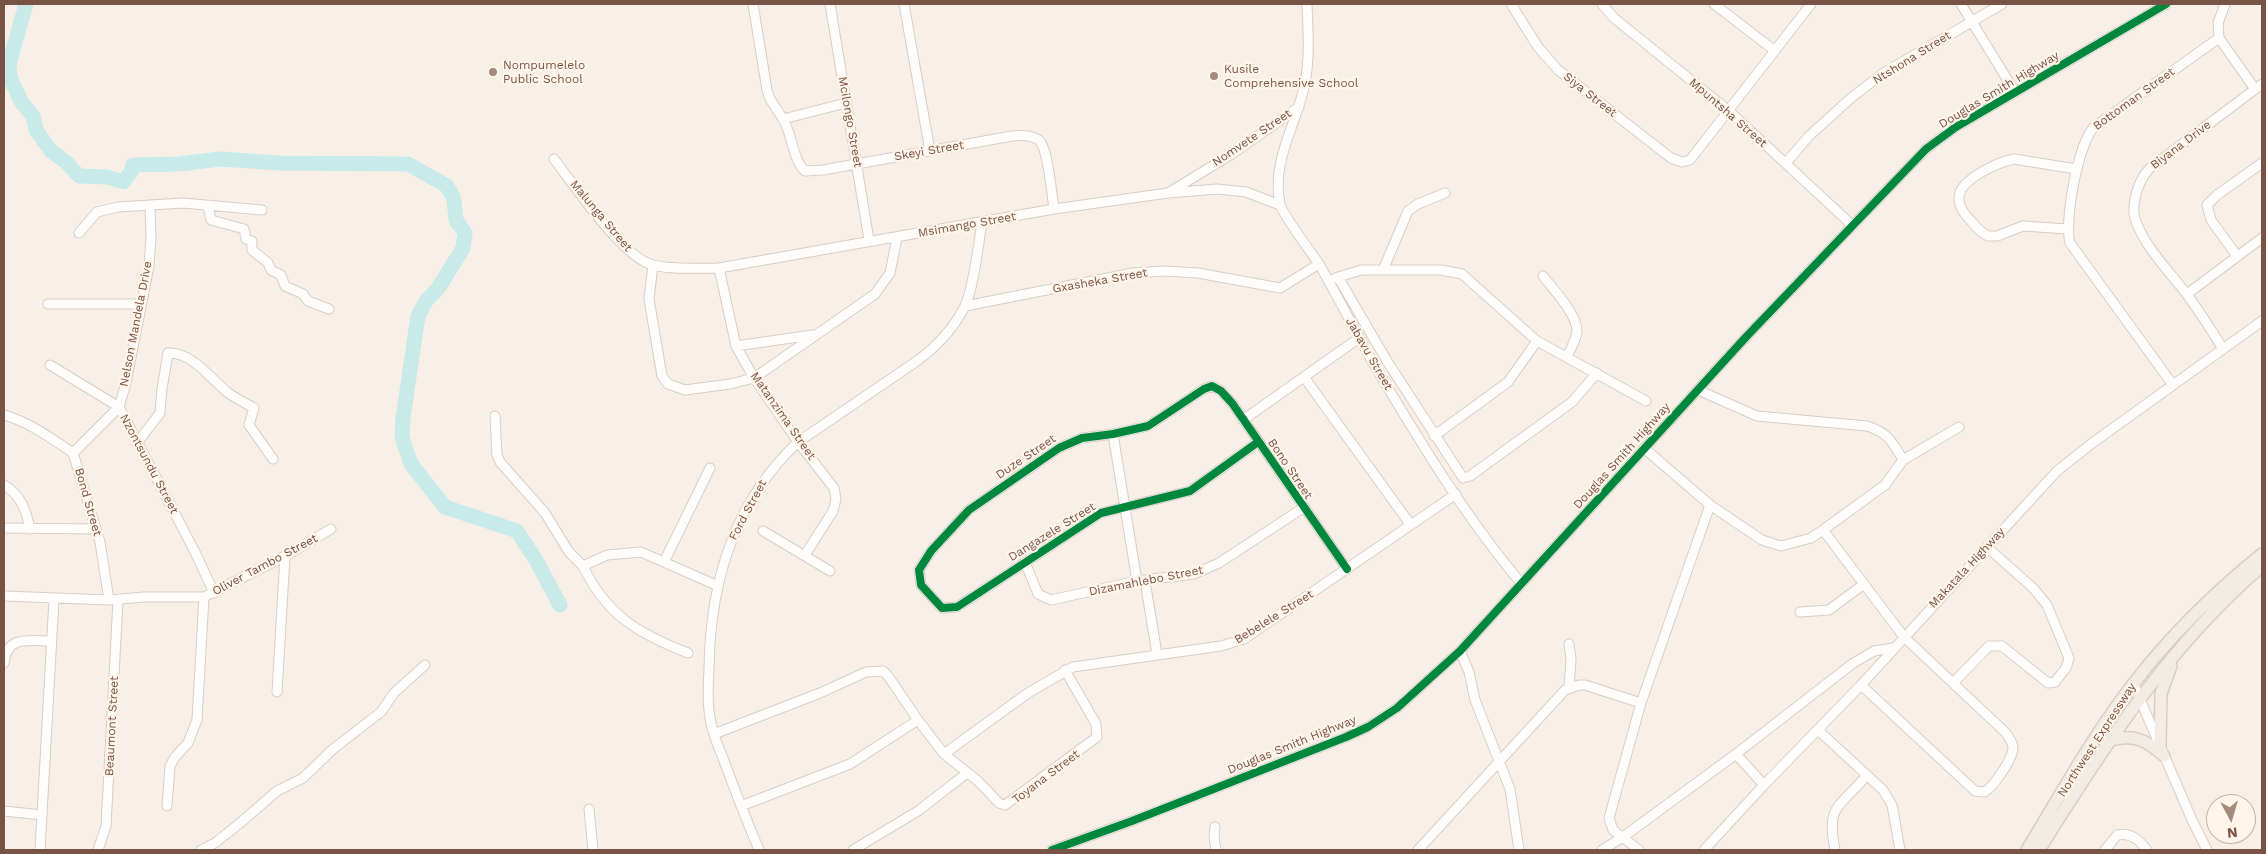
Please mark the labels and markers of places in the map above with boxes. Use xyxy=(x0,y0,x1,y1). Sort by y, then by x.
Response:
place label: Nompumelelo Public School xyxy=(503,58,585,86)
place label: Kusile Comprehensive School xyxy=(1224,62,1358,90)
marker: Nompumelelo Public School xyxy=(487,66,499,78)
marker: Kusile Comprehensive School xyxy=(1208,70,1220,82)

